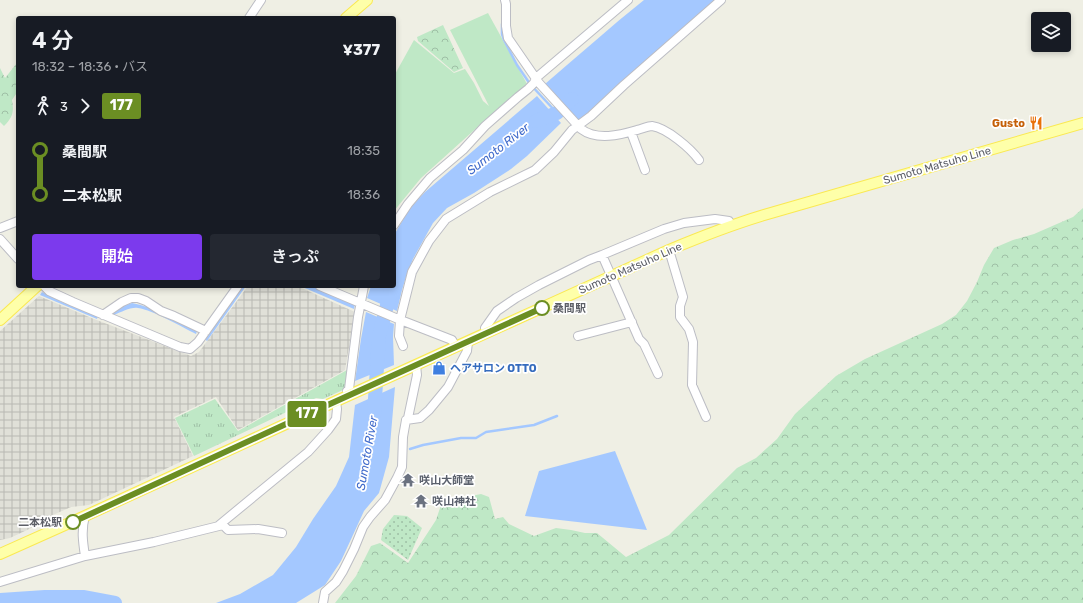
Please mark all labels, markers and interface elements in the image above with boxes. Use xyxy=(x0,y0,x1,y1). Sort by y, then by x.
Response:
map controls xyxy=(1031,12,1071,52)
button: layers xyxy=(1031,12,1071,52)
text: 4 分 xyxy=(32,27,74,54)
text: ¥377 xyxy=(343,41,380,59)
text: 18:32 – 18:36 · バス xyxy=(32,59,148,74)
icon: walk xyxy=(32,95,54,117)
icon: forward xyxy=(74,95,96,117)
text: 177 xyxy=(110,97,133,114)
text: 3 xyxy=(60,99,68,114)
restaurant icon: Gusto xyxy=(1028,115,1044,131)
place label: Gusto xyxy=(992,117,1025,130)
water label: Sumoto River xyxy=(464,120,532,178)
text: 桑間駅 xyxy=(62,143,107,161)
text: 18:35 xyxy=(347,143,380,158)
street label: Sumoto Matsuho Line xyxy=(882,144,993,187)
text: 二本松駅 xyxy=(62,187,122,205)
text: 18:36 xyxy=(347,187,380,202)
button: 開始 xyxy=(32,234,202,280)
button: きっぷ xyxy=(210,234,380,280)
street label: Sumoto Matsuho Line xyxy=(577,240,684,297)
marker: 桑間駅 xyxy=(534,300,550,316)
place label: 桑間駅 xyxy=(553,302,586,315)
shop icon: ヘアサロン OTTO xyxy=(431,360,447,376)
place label: ヘアサロン OTTO xyxy=(450,362,537,375)
line badge: 177 xyxy=(284,401,330,427)
text: 177 xyxy=(295,405,319,422)
water label: Sumoto River xyxy=(354,414,380,491)
temple icon: 咲山大師堂 xyxy=(400,472,416,488)
place label: 咲山大師堂 xyxy=(419,474,474,487)
temple icon: 咲山神社 xyxy=(413,493,429,509)
place label: 咲山神社 xyxy=(432,495,476,508)
marker: 二本松駅 xyxy=(65,514,81,530)
place label: 二本松駅 xyxy=(18,516,62,529)

